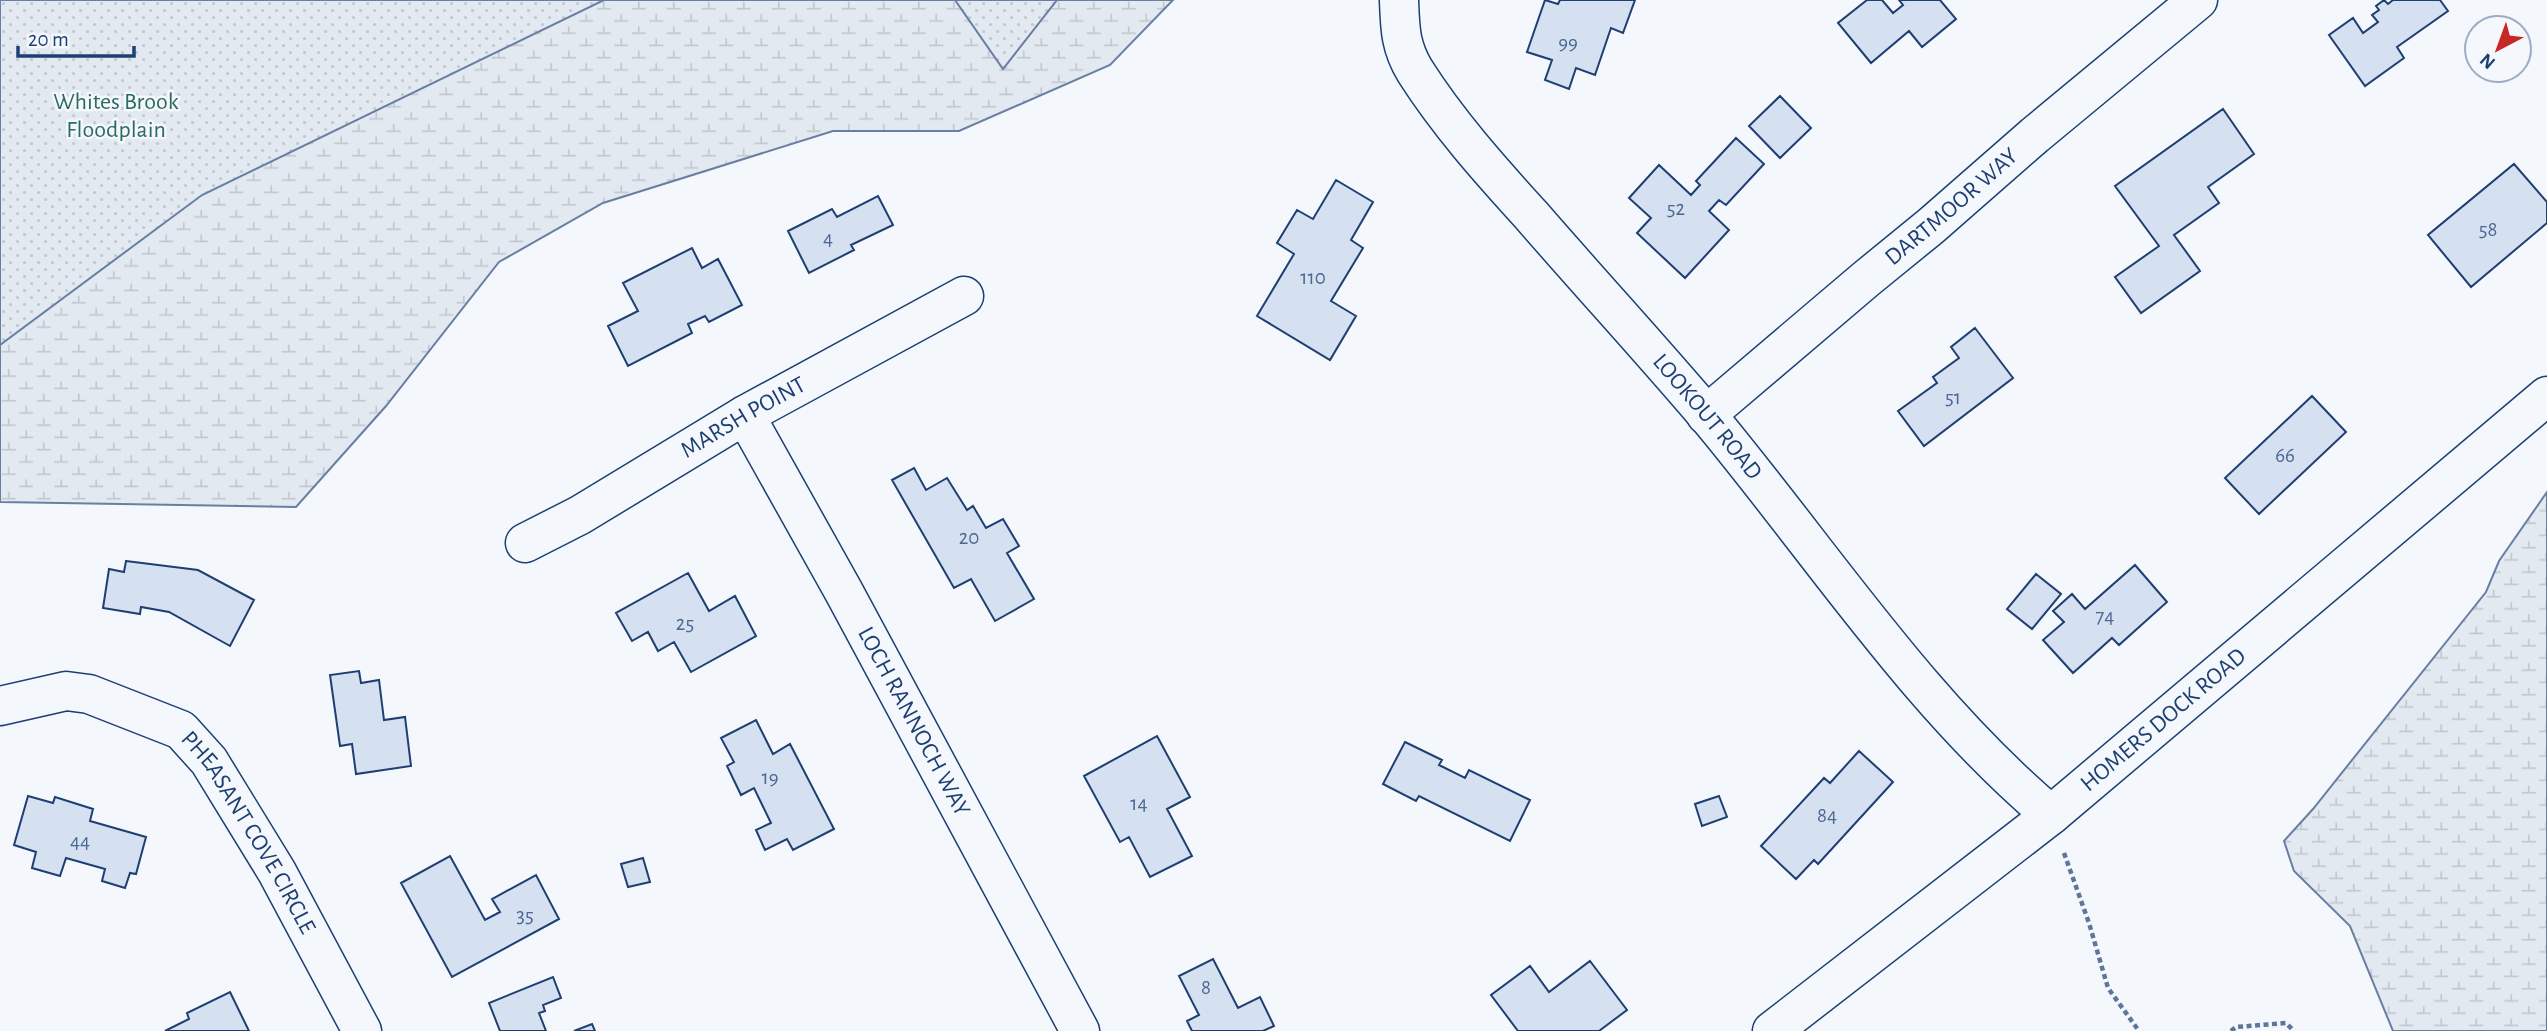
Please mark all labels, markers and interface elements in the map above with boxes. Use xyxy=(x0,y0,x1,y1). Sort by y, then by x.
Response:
scale bar xyxy=(18,14,133,58)
north arrow xyxy=(2463,14,2533,84)
text: 20 m xyxy=(28,29,69,50)
house number: 99 xyxy=(1558,32,1578,53)
text: N xyxy=(2477,49,2499,72)
park label: Whites Brook Floodplain xyxy=(53,90,179,142)
street label: DARTMOOR WAY xyxy=(1881,143,2023,270)
house number: 52 xyxy=(1667,198,1685,219)
house number: 58 xyxy=(2479,219,2497,240)
house number: 4 xyxy=(823,228,833,249)
house number: 110 xyxy=(1300,267,1326,288)
street label: LOOKOUT ROAD xyxy=(1648,350,1766,484)
street label: MARSH POINT xyxy=(677,372,810,463)
house number: 51 xyxy=(1945,387,1961,408)
house number: 66 xyxy=(2275,445,2295,466)
house number: 20 xyxy=(959,527,979,548)
house number: 74 xyxy=(2096,606,2114,627)
house number: 25 xyxy=(676,613,694,634)
street label: LOCH RANNOCH WAY xyxy=(853,623,974,821)
street label: HOMERS DOCK ROAD xyxy=(2076,644,2251,796)
street label: PHEASANT COVE CIRCLE xyxy=(176,727,320,938)
house number: 19 xyxy=(761,767,779,788)
house number: 14 xyxy=(1130,793,1148,814)
house number: 84 xyxy=(1817,805,1837,826)
house number: 44 xyxy=(70,831,90,852)
house number: 35 xyxy=(516,905,534,926)
house number: 8 xyxy=(1201,977,1211,998)

